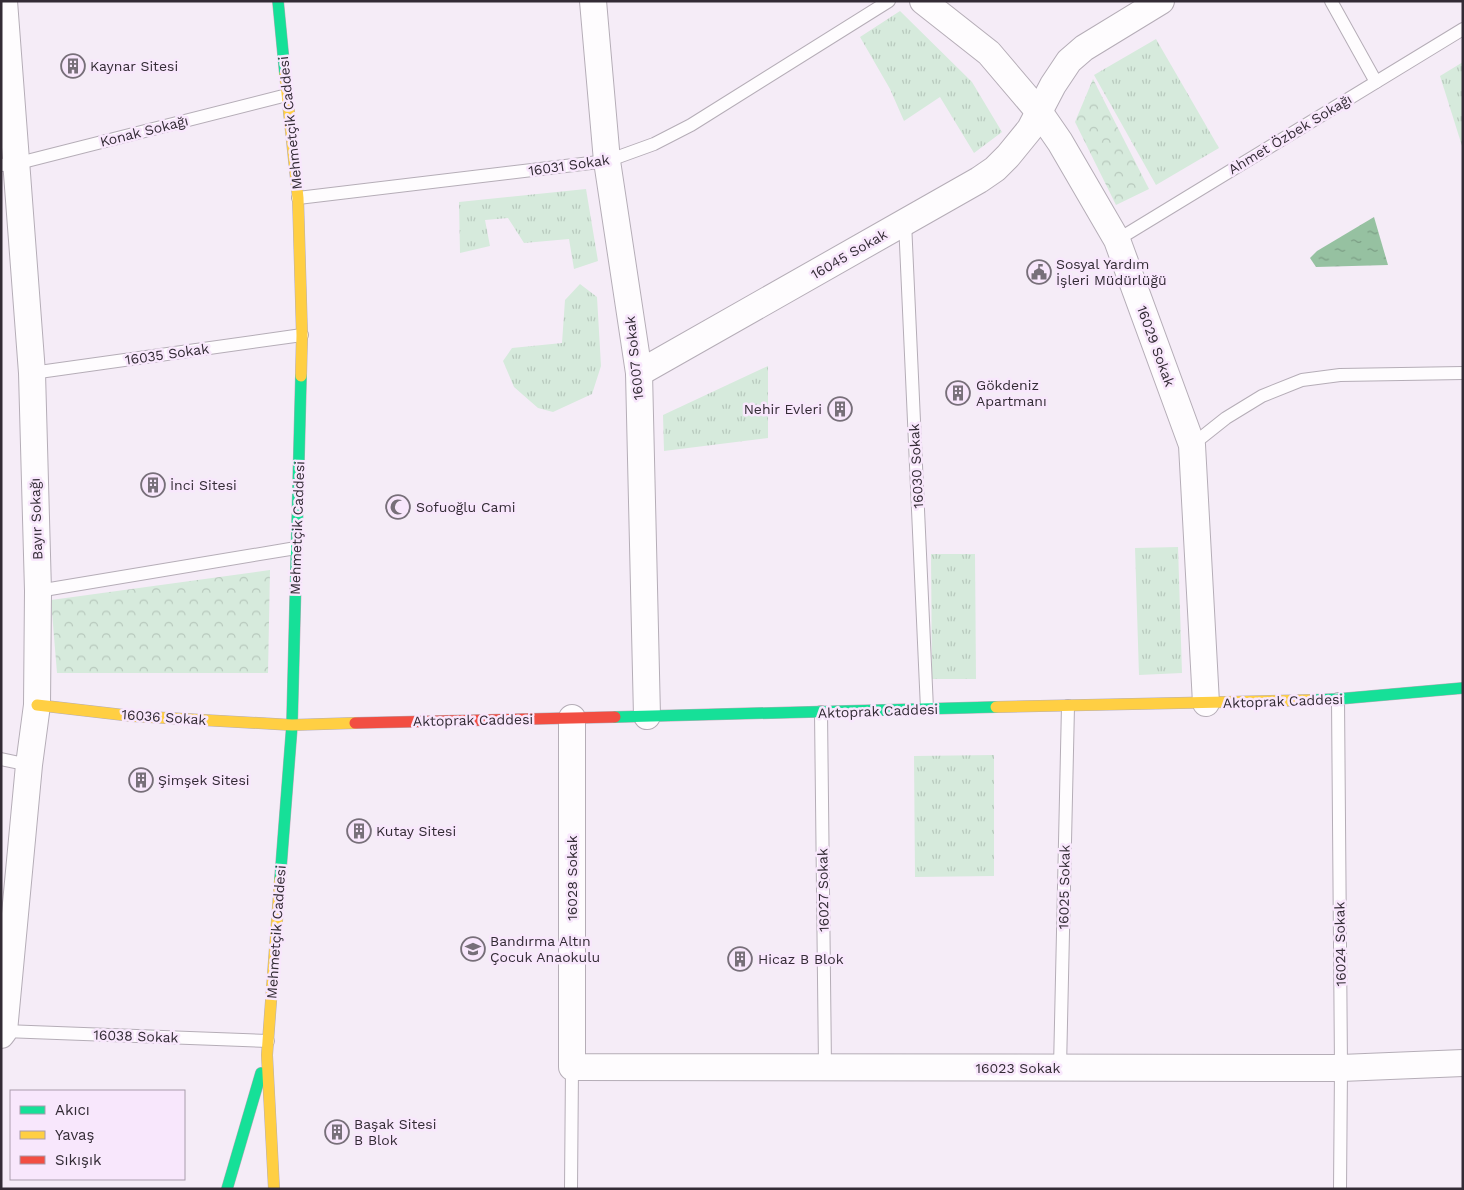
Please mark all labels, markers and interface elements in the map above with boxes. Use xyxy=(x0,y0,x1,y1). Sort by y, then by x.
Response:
building icon: Kaynar Sitesi xyxy=(60,53,86,79)
street label: Mehmetçik Caddesi xyxy=(275,56,305,190)
place label: Kaynar Sitesi xyxy=(90,58,178,74)
street label: Ahmet Özbek Sokağı xyxy=(1225,91,1355,177)
street label: Konak Sokağı xyxy=(98,112,190,150)
street label: 16031 Sokak xyxy=(527,151,611,179)
street label: 16045 Sokak xyxy=(808,226,890,282)
place label: Sosyal Yardım İşleri Müdürlüğü xyxy=(1056,256,1167,288)
public building icon: Sosyal Yardım İşleri Müdürlüğü xyxy=(1026,259,1052,285)
street label: 16029 Sokak xyxy=(1134,303,1178,389)
street label: 16007 Sokak xyxy=(622,315,646,401)
street label: 16035 Sokak xyxy=(124,340,210,368)
place label: Gökdeniz Apartmanı xyxy=(976,377,1047,409)
building icon: Gökdeniz Apartmanı xyxy=(945,380,971,406)
building icon: Nehir Evleri xyxy=(827,396,853,422)
place label: Nehir Evleri xyxy=(744,401,822,417)
street label: 16030 Sokak xyxy=(906,423,926,509)
street label: Mehmetçik Caddesi xyxy=(287,461,307,595)
building icon: İnci Sitesi xyxy=(140,472,166,498)
place label: İnci Sitesi xyxy=(170,477,237,493)
street label: Bayır Sokağı xyxy=(27,478,45,560)
mosque icon: Sofuoğlu Cami xyxy=(385,494,411,520)
place label: Sofuoğlu Cami xyxy=(416,499,516,515)
street label: Aktoprak Caddesi xyxy=(1223,691,1343,711)
street label: Aktoprak Caddesi xyxy=(818,701,938,721)
street label: 16036 Sokak xyxy=(121,706,207,728)
street label: Aktoprak Caddesi xyxy=(413,711,533,729)
building icon: Şimşek Sitesi xyxy=(128,767,154,793)
place label: Şimşek Sitesi xyxy=(158,772,250,788)
building icon: Kutay Sitesi xyxy=(346,818,372,844)
place label: Kutay Sitesi xyxy=(376,823,456,839)
street label: 16028 Sokak xyxy=(564,835,580,921)
street label: 16025 Sokak xyxy=(1055,844,1073,930)
street label: 16027 Sokak xyxy=(814,848,832,932)
street label: Mehmetçik Caddesi xyxy=(263,865,289,999)
street label: 16024 Sokak xyxy=(1331,901,1349,987)
place label: Bandırma Altın Çocuk Anaokulu xyxy=(490,933,600,965)
school or university icon: Bandırma Altın Çocuk Anaokulu xyxy=(460,936,486,962)
building icon: Hicaz B Blok xyxy=(727,946,753,972)
place label: Hicaz B Blok xyxy=(758,951,844,967)
street label: 16038 Sokak xyxy=(93,1027,179,1045)
street label: 16023 Sokak xyxy=(976,1060,1060,1076)
legend xyxy=(10,1090,185,1180)
text: Akıcı xyxy=(55,1101,90,1119)
place label: Başak Sitesi B Blok xyxy=(354,1116,436,1148)
building icon: Başak Sitesi B Blok xyxy=(324,1119,350,1145)
text: Yavaş xyxy=(55,1126,95,1144)
text: Sıkışık xyxy=(55,1151,102,1169)

